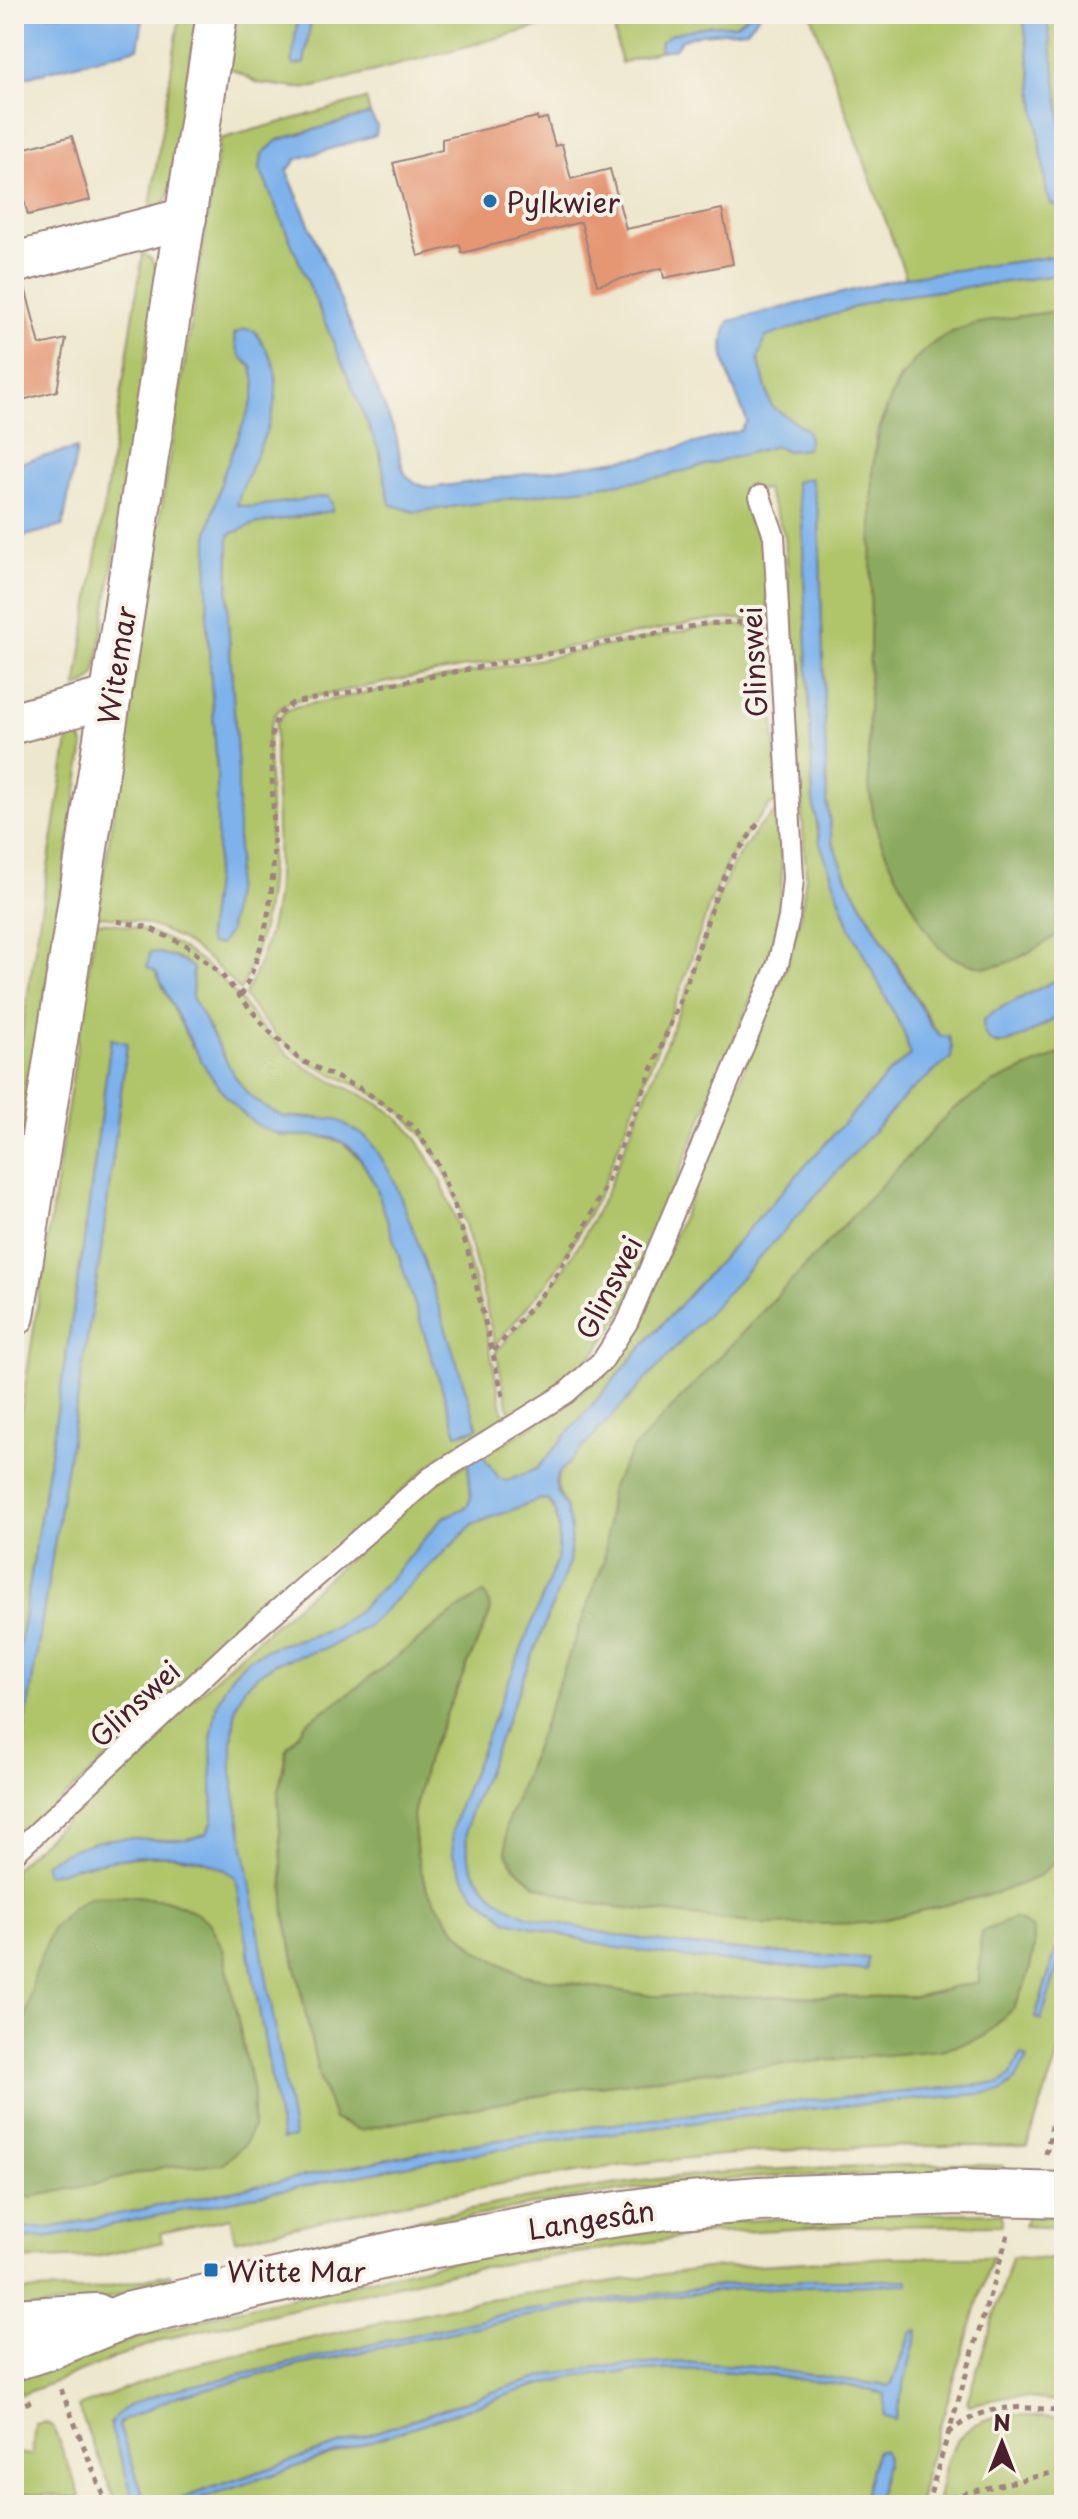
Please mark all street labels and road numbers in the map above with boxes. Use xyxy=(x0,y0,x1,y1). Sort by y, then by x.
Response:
street label: Witemar xyxy=(85,602,147,727)
street label: Glinswei xyxy=(729,605,777,719)
street label: Glinswei xyxy=(564,1228,652,1346)
street label: Glinswei xyxy=(79,1649,189,1757)
street label: Langesân xyxy=(525,2188,657,2250)

